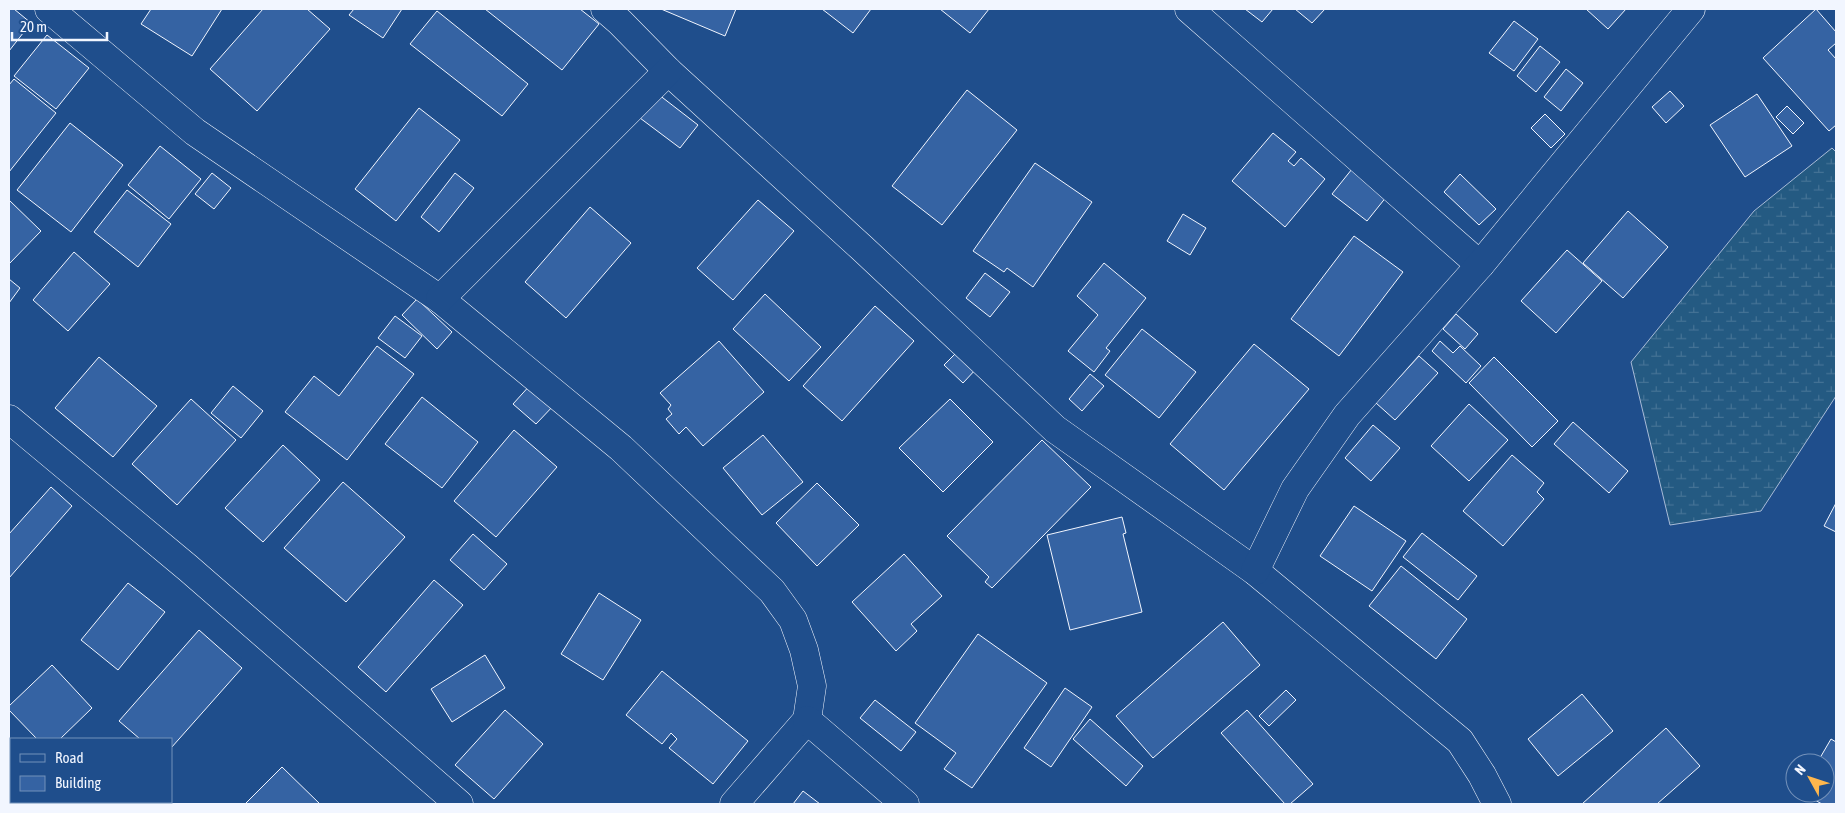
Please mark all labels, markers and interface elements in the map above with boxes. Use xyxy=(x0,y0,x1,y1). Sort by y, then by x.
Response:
scale bar xyxy=(12,10,108,42)
text: 20 m xyxy=(20,18,47,35)
legend xyxy=(10,738,172,803)
text: Road xyxy=(55,749,84,766)
north arrow xyxy=(1785,753,1835,803)
text: N xyxy=(1791,761,1809,778)
text: Building xyxy=(55,774,101,791)

